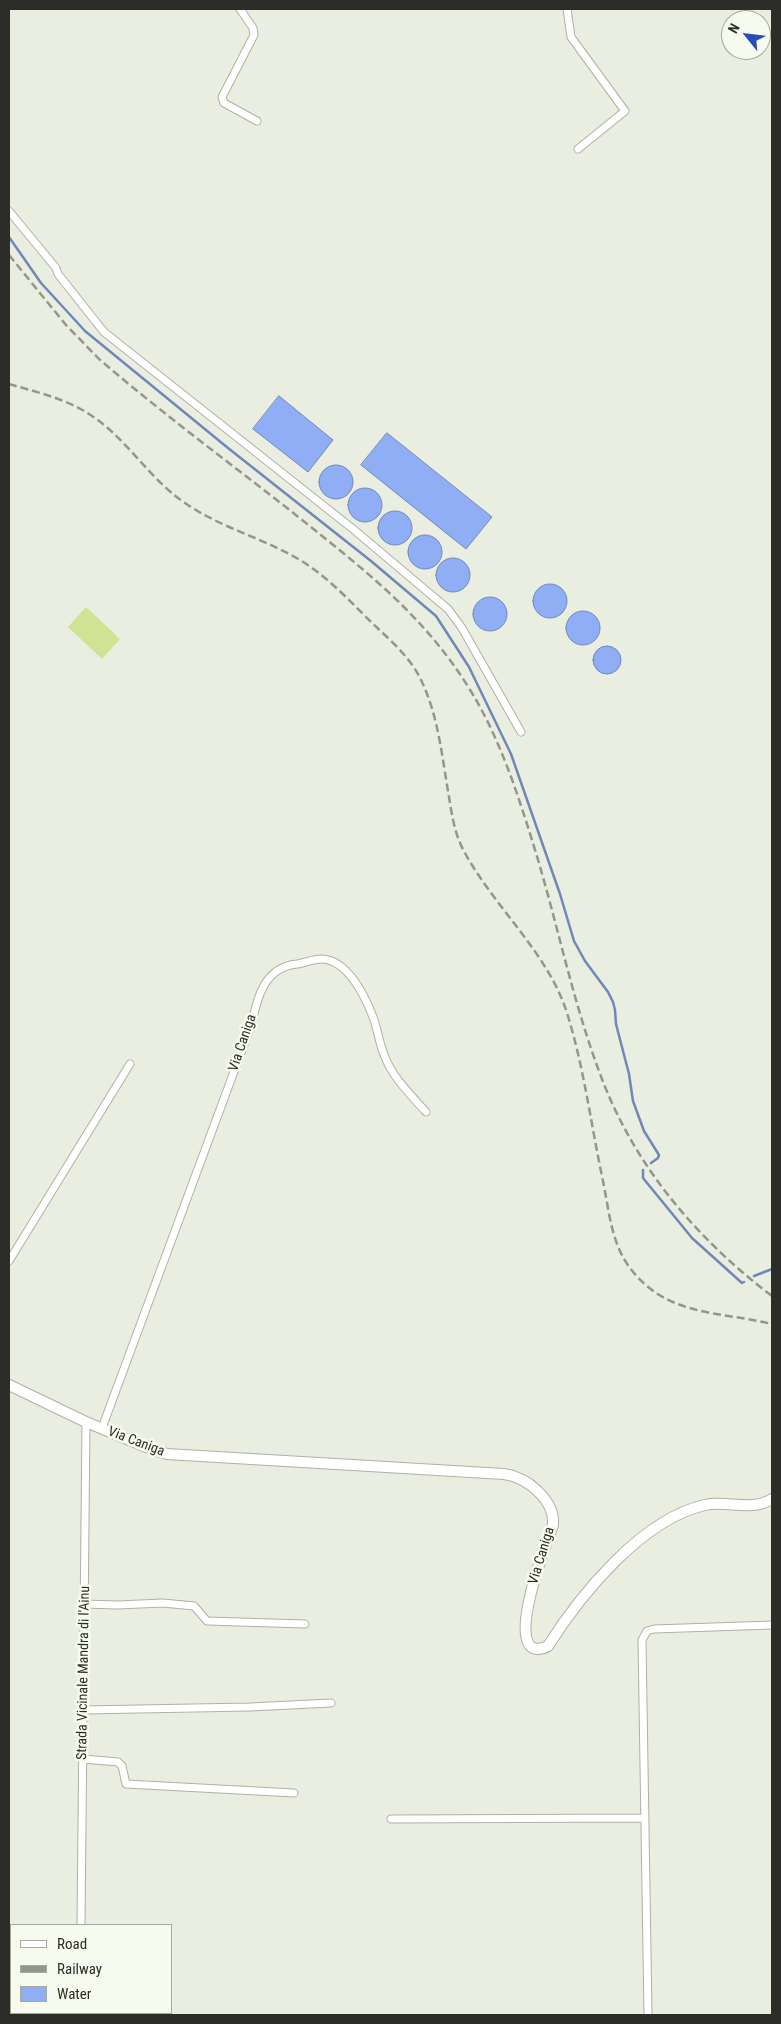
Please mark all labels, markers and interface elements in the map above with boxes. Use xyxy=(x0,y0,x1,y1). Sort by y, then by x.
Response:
north arrow xyxy=(721,10,771,60)
text: N xyxy=(725,21,743,36)
street label: Via Caniga xyxy=(225,1012,261,1074)
street label: Via Caniga xyxy=(105,1424,167,1460)
street label: Via Caniga xyxy=(525,1525,559,1587)
street label: Strada Vicinale Mandra di l'Ainu xyxy=(74,1586,94,1760)
legend xyxy=(10,1924,172,2014)
text: Road xyxy=(57,1935,87,1953)
text: Railway xyxy=(57,1960,102,1978)
text: Water xyxy=(57,1985,91,2003)

